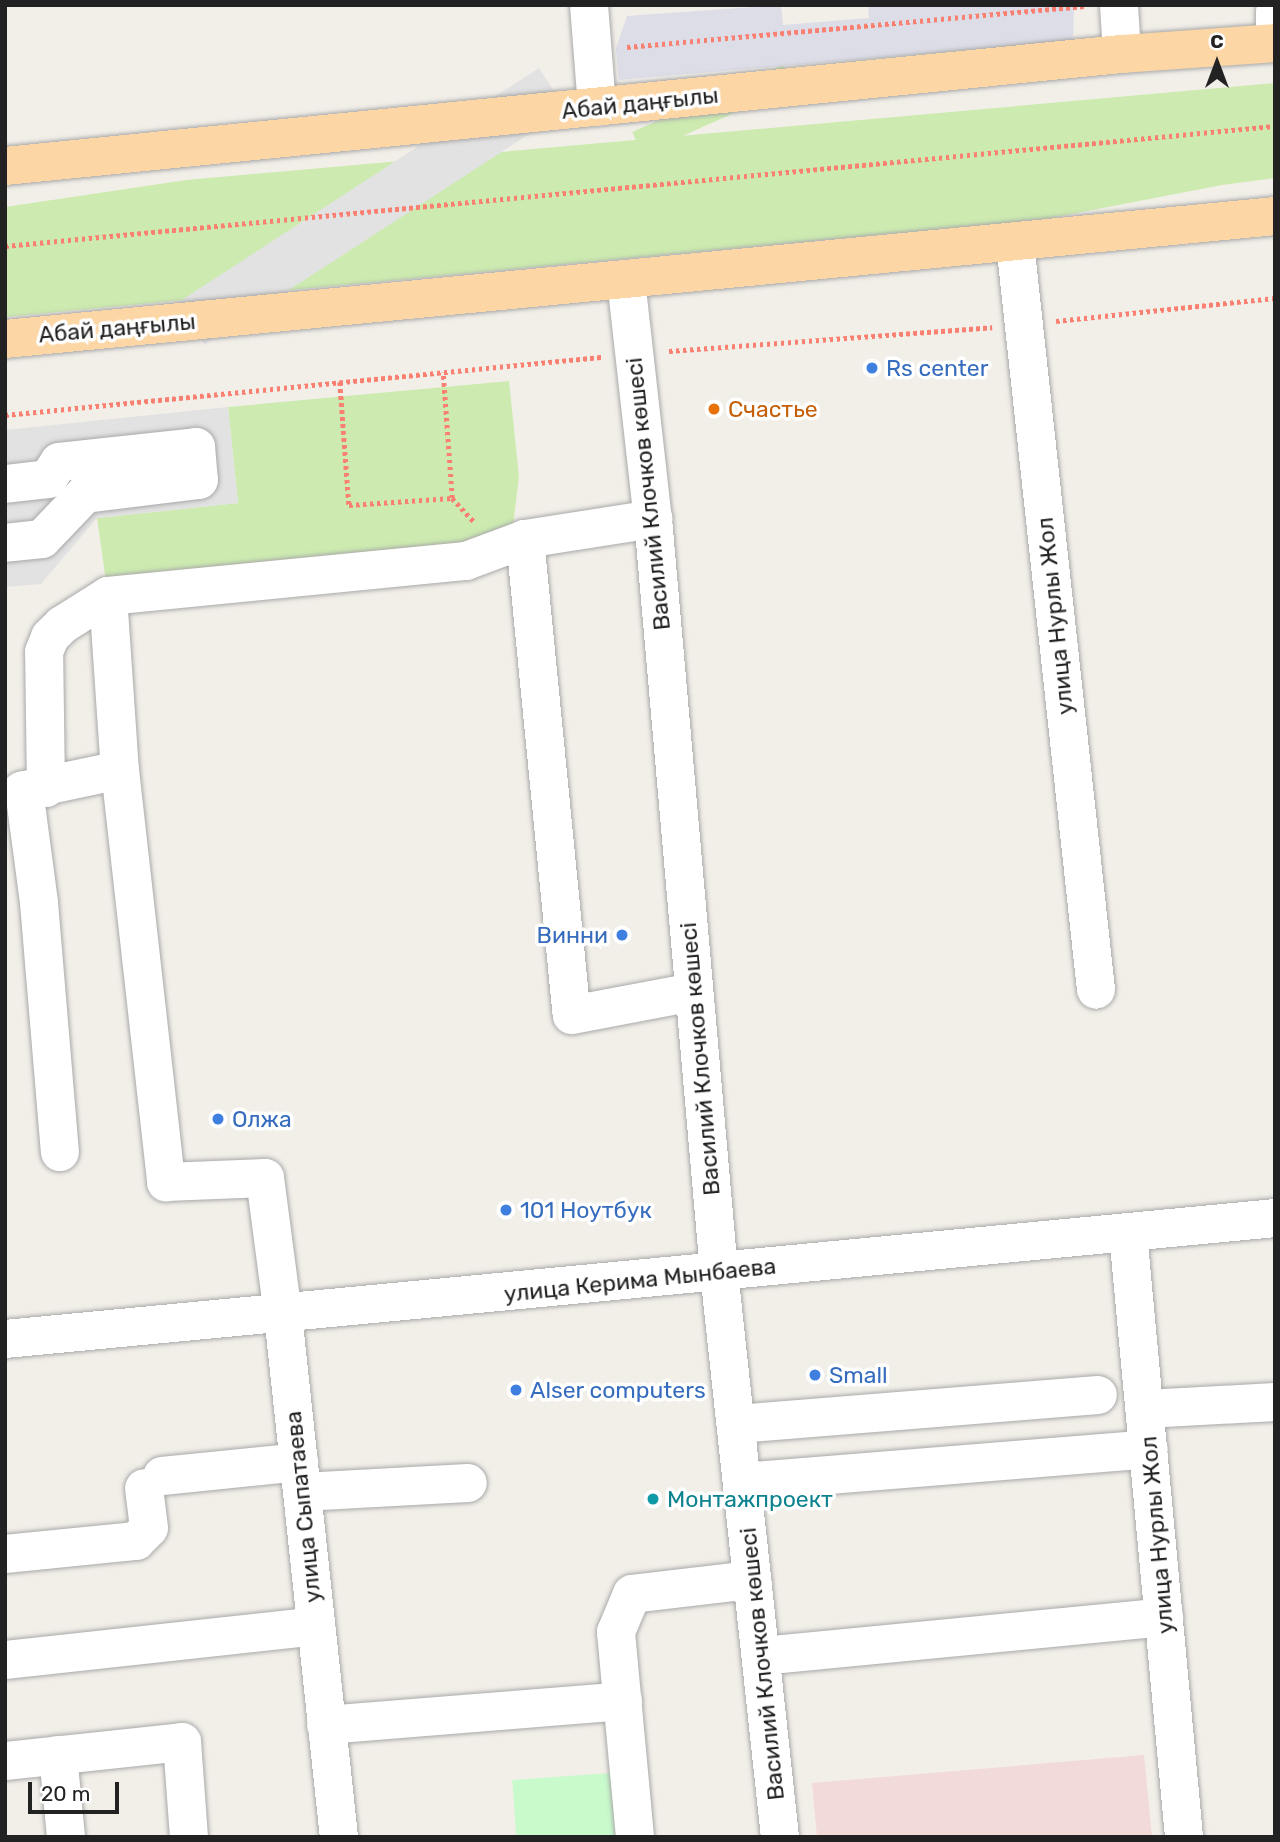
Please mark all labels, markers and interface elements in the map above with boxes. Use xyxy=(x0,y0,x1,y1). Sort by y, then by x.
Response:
north arrow xyxy=(1182,28,1252,98)
text: С xyxy=(1210,30,1224,53)
street label: Абай даңғылы xyxy=(560,81,720,125)
street label: Абай даңғылы xyxy=(37,307,197,349)
place label: Rs center xyxy=(886,354,988,382)
street label: Василий Клочков көшесі xyxy=(620,356,676,632)
marker: Rs center xyxy=(864,360,880,376)
place label: Счастье xyxy=(728,395,818,423)
marker: Счастье xyxy=(706,401,722,417)
street label: улица Нурлы Жол xyxy=(1031,516,1079,716)
place label: Винни xyxy=(537,921,608,949)
street label: Василий Клочков көшесі xyxy=(674,921,726,1197)
marker: Винни xyxy=(614,927,630,943)
place label: Олжа xyxy=(232,1105,292,1133)
marker: Олжа xyxy=(210,1111,226,1127)
place label: 101 Ноутбук xyxy=(520,1196,652,1224)
marker: 101 Ноутбук xyxy=(498,1202,514,1218)
street label: улица Керима Мынбаева xyxy=(503,1252,777,1308)
place label: Small xyxy=(829,1361,888,1389)
marker: Small xyxy=(807,1367,823,1383)
place label: Alser computers xyxy=(530,1376,706,1404)
marker: Alser computers xyxy=(508,1382,524,1398)
street label: улица Сыпатаева xyxy=(279,1410,327,1604)
street label: улица Нурлы Жол xyxy=(1135,1435,1179,1635)
place label: Монтажпроект xyxy=(667,1485,833,1513)
marker: Монтажпроект xyxy=(645,1491,661,1507)
street label: Василий Клочков көшесі xyxy=(734,1526,790,1802)
scale bar xyxy=(32,1769,122,1813)
text: 20 m xyxy=(41,1781,90,1806)

